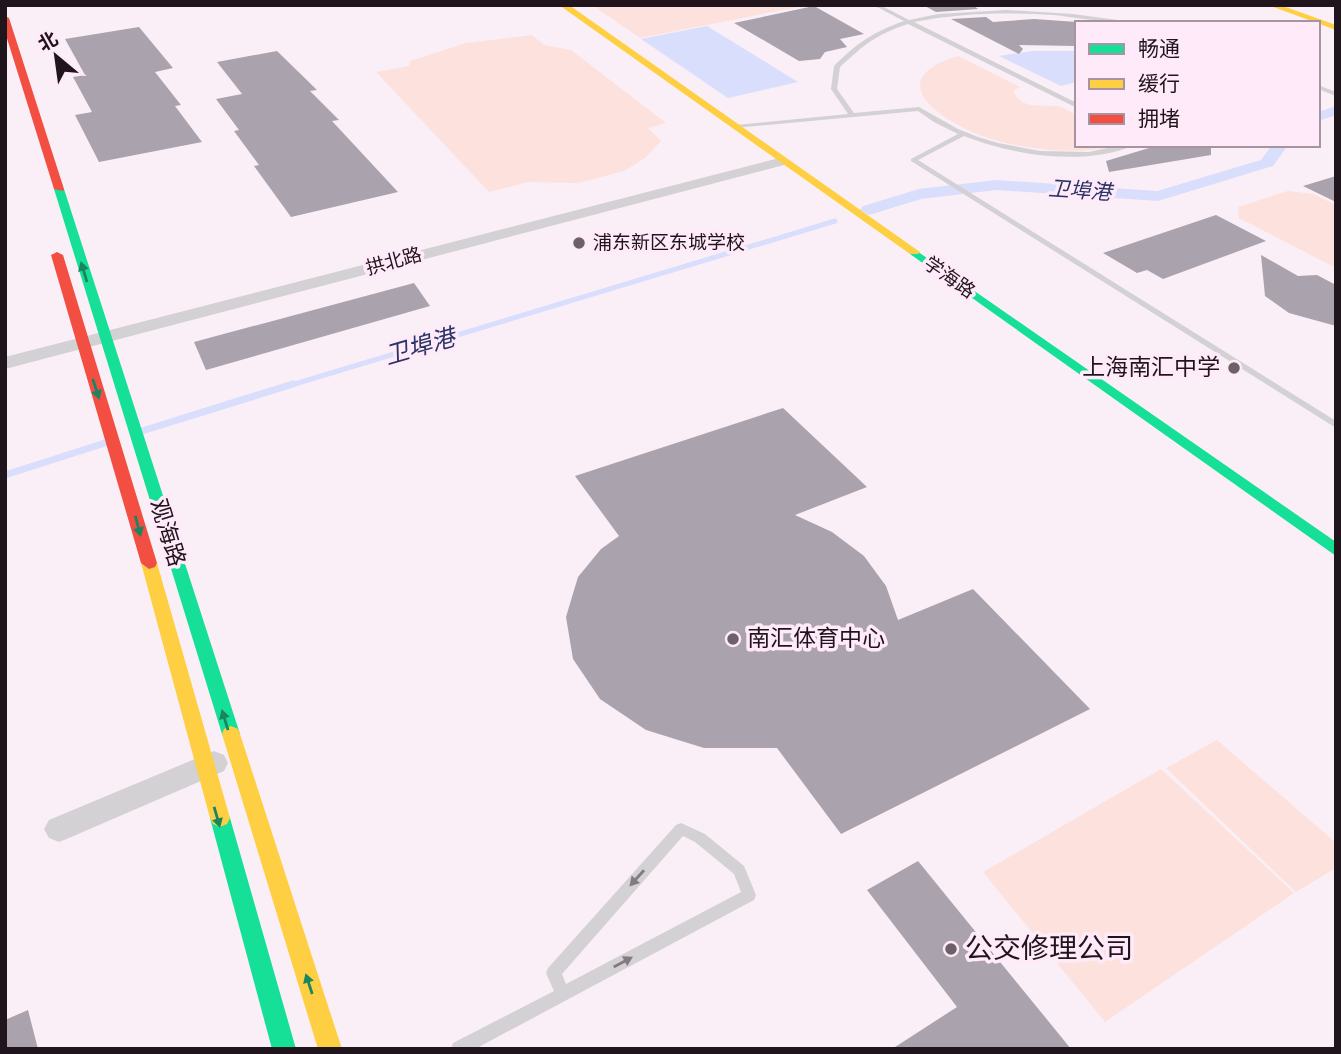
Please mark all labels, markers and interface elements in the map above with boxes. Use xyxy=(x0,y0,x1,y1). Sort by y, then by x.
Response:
north arrow xyxy=(21,21,91,91)
legend xyxy=(1075,21,1320,147)
text: 北 xyxy=(35,28,62,57)
text: 畅通 xyxy=(1138,37,1180,62)
text: 缓行 xyxy=(1138,72,1180,97)
text: 拥堵 xyxy=(1138,107,1180,132)
water label: 卫埠港 xyxy=(1048,176,1115,206)
place label: 浦东新区东城学校 xyxy=(593,232,745,255)
marker: 浦东新区东城学校 xyxy=(571,235,587,251)
street label: 拱北路 xyxy=(363,244,425,280)
street label: 学海路 xyxy=(919,252,979,304)
one-way arrow xyxy=(78,262,89,283)
water label: 卫埠港 xyxy=(381,322,461,371)
place label: 上海南汇中学 xyxy=(1082,354,1220,382)
marker: 上海南汇中学 xyxy=(1226,360,1242,376)
one-way arrow xyxy=(92,379,102,400)
street label: 观海路 xyxy=(144,496,190,570)
one-way arrow xyxy=(133,515,144,537)
place label: 南汇体育中心 xyxy=(747,625,885,653)
marker: 南汇体育中心 xyxy=(725,631,741,647)
one-way arrow xyxy=(220,709,230,730)
one-way arrow xyxy=(213,806,223,827)
one-way arrow xyxy=(629,869,645,887)
place label: 公交修理公司 xyxy=(965,933,1133,966)
marker: 公交修理公司 xyxy=(943,941,959,957)
one-way arrow xyxy=(613,956,633,968)
one-way arrow xyxy=(303,973,314,994)

